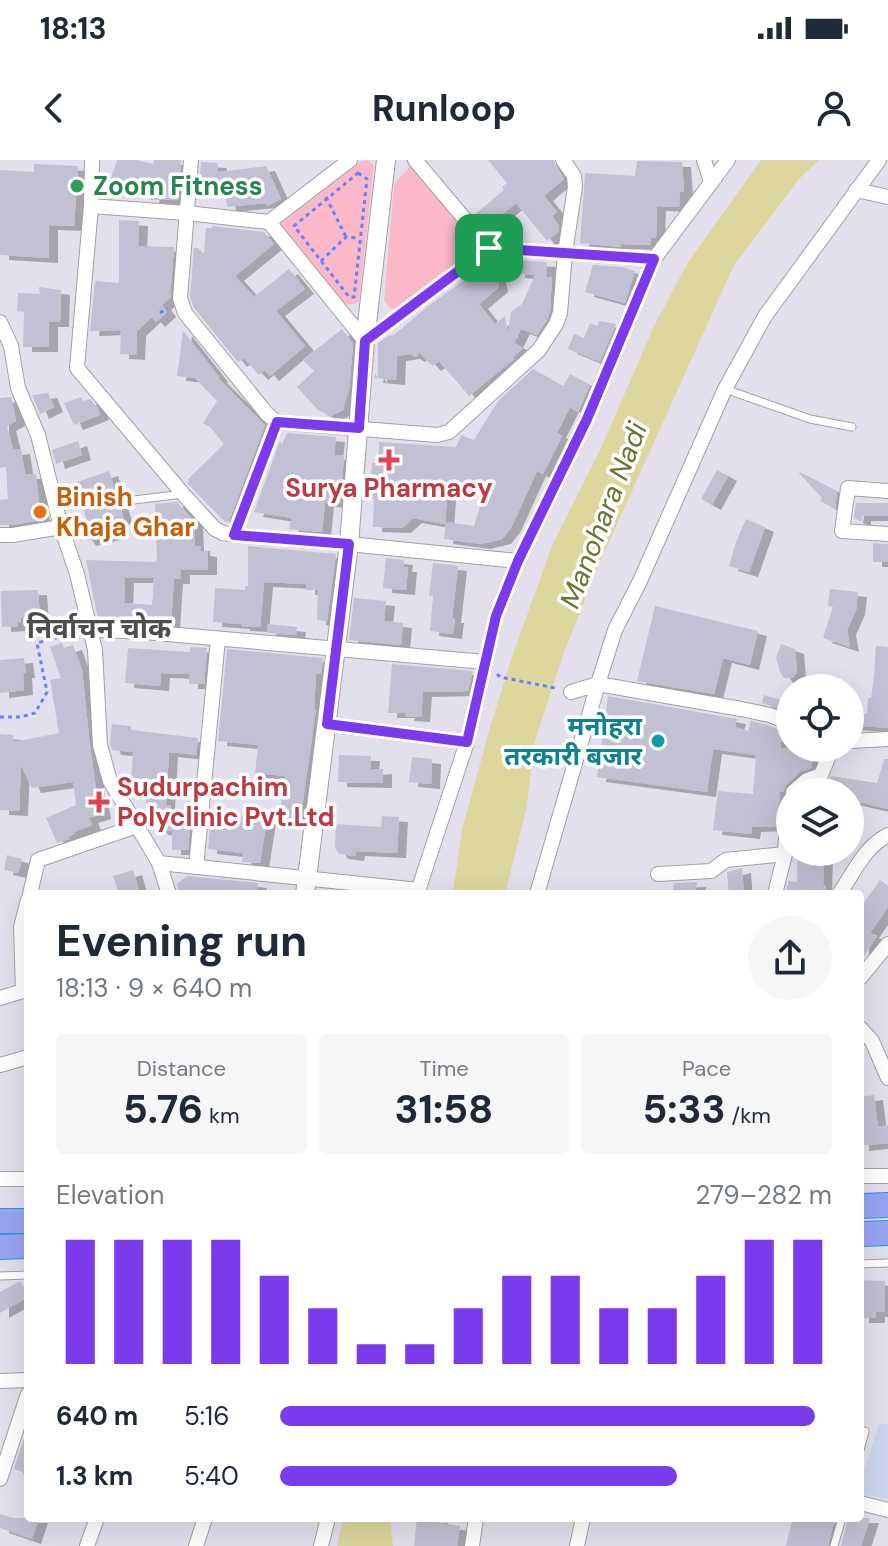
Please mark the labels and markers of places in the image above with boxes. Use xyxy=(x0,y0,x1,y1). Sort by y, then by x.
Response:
place label: Zoom Fitness xyxy=(93,169,263,203)
marker: Zoom Fitness xyxy=(68,177,86,195)
pin xyxy=(455,214,523,282)
marker: Surya Pharmacy xyxy=(380,451,398,469)
place label: Surya Pharmacy xyxy=(285,471,493,505)
place label: Binish Khaja Ghar xyxy=(56,480,195,544)
marker: Binish Khaja Ghar xyxy=(31,503,49,521)
place label: मनोहरा तरकारी बजार xyxy=(504,709,643,773)
marker: मनोहरा तरकारी बजार xyxy=(649,732,667,750)
place label: Sudurpachim Polyclinic Pvt.Ltd xyxy=(117,770,335,834)
marker: Sudurpachim Polyclinic Pvt.Ltd xyxy=(88,791,110,813)

